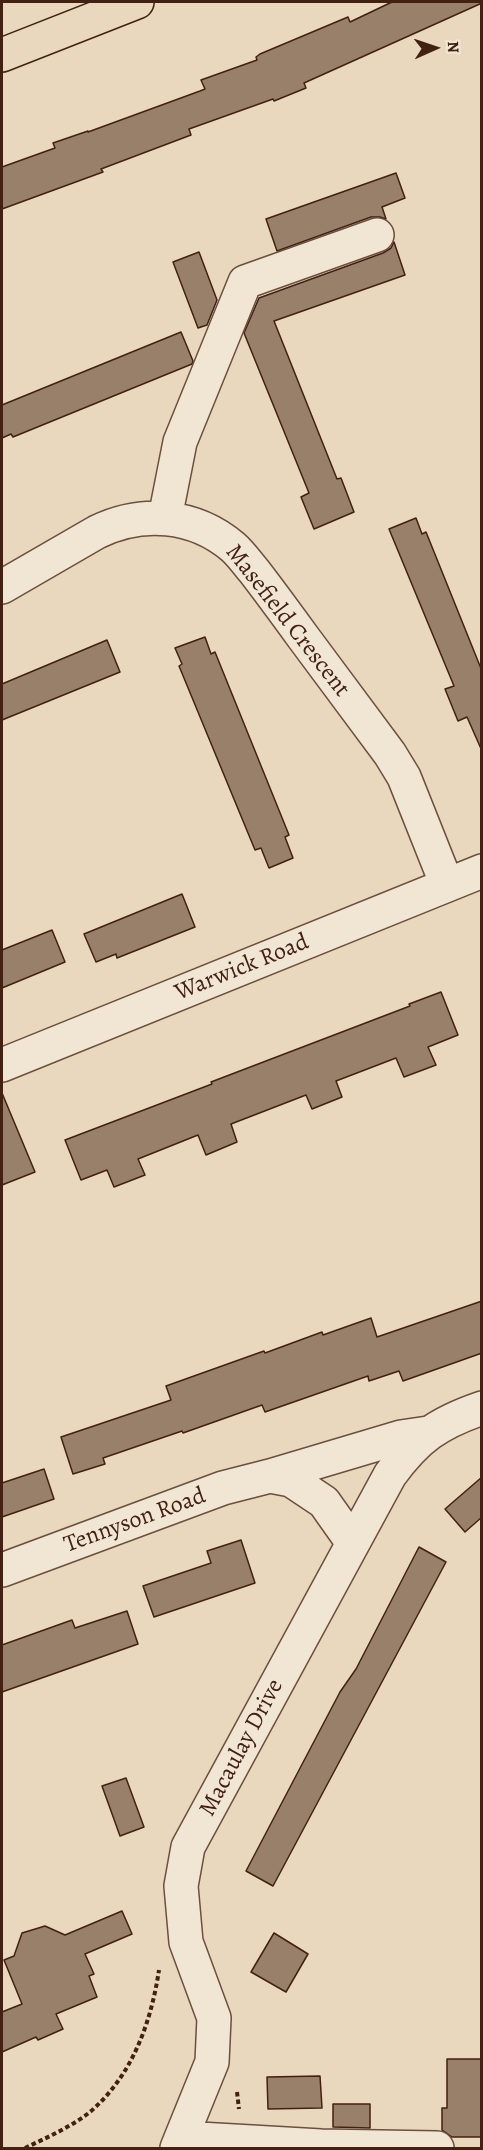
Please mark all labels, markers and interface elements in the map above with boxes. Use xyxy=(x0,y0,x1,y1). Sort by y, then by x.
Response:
north arrow xyxy=(405,18,465,78)
text: N xyxy=(442,41,464,53)
street label: Masefield Crescent xyxy=(219,539,355,703)
street label: Warwick Road xyxy=(171,928,313,1008)
street label: Tennyson Road xyxy=(60,1482,210,1560)
street label: Macaulay Drive xyxy=(194,1674,290,1822)

